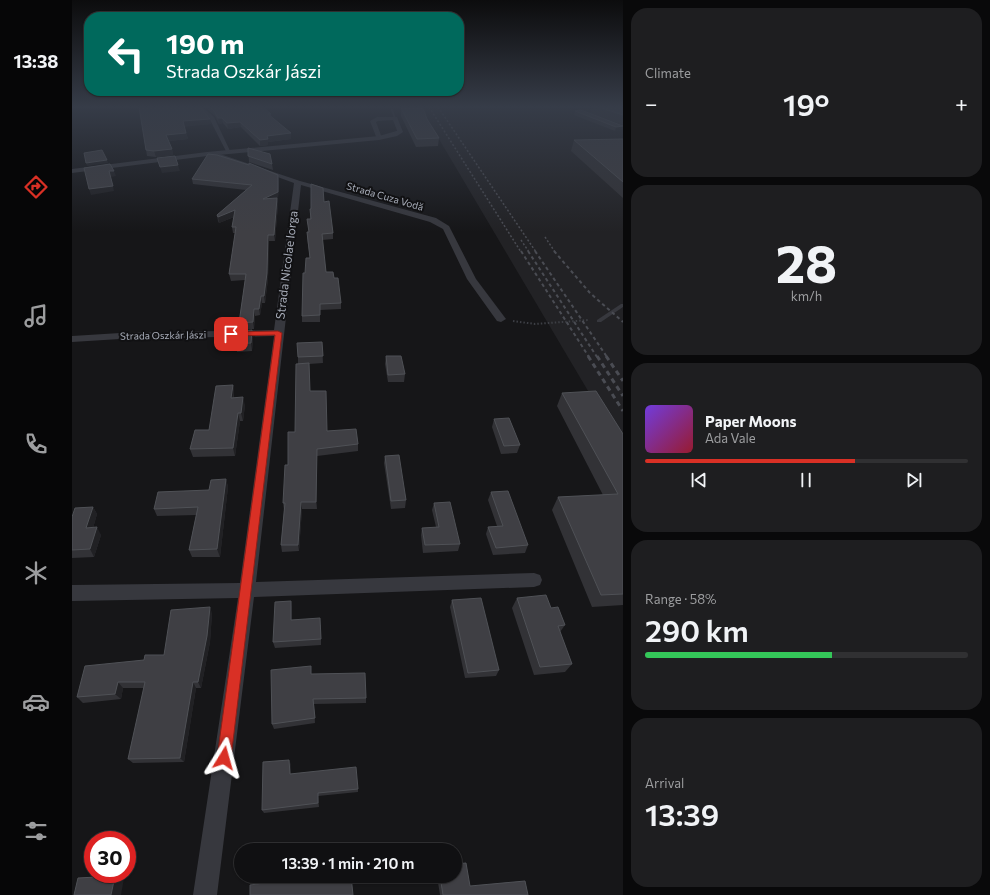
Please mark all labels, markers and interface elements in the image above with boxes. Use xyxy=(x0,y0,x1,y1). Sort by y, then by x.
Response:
text: 190 m xyxy=(166,26,244,60)
icon: left xyxy=(100,28,152,80)
text: 13:38 xyxy=(13,50,59,72)
text: Strada Oszkár Jászi xyxy=(166,60,321,82)
text: Climate xyxy=(645,65,691,81)
text: 19° xyxy=(783,85,829,122)
text: − xyxy=(645,90,658,117)
text: + xyxy=(955,90,968,117)
icon: directions xyxy=(22,173,50,201)
street label: Strada Cuza Vodă xyxy=(345,179,425,213)
street label: Strada Nicolae Iorga xyxy=(272,210,300,320)
text: 28 xyxy=(776,230,837,294)
text: km/h xyxy=(791,288,822,304)
icon: music xyxy=(22,302,50,330)
pin xyxy=(214,317,248,351)
icon: arrive xyxy=(220,323,242,345)
street label: Strada Oszkár Jászi xyxy=(120,328,206,342)
text: Paper Moons xyxy=(705,412,796,430)
icon: phone xyxy=(22,430,50,458)
text: Ada Vale xyxy=(705,430,756,446)
icon: previous xyxy=(688,469,710,491)
icon: pause xyxy=(795,469,817,491)
icon: next xyxy=(903,469,925,491)
icon: climate xyxy=(22,559,50,587)
text: Range · 58% xyxy=(645,591,717,607)
text: 290 km xyxy=(645,611,749,648)
icon: car xyxy=(22,688,50,716)
position arrow xyxy=(203,737,245,779)
text: Arrival xyxy=(645,775,684,791)
text: 13:39 xyxy=(645,795,719,832)
icon: filters xyxy=(22,817,50,845)
speed limit sign: 30 xyxy=(84,831,136,883)
text: 13:39 · 1 min · 210 m xyxy=(282,854,414,872)

